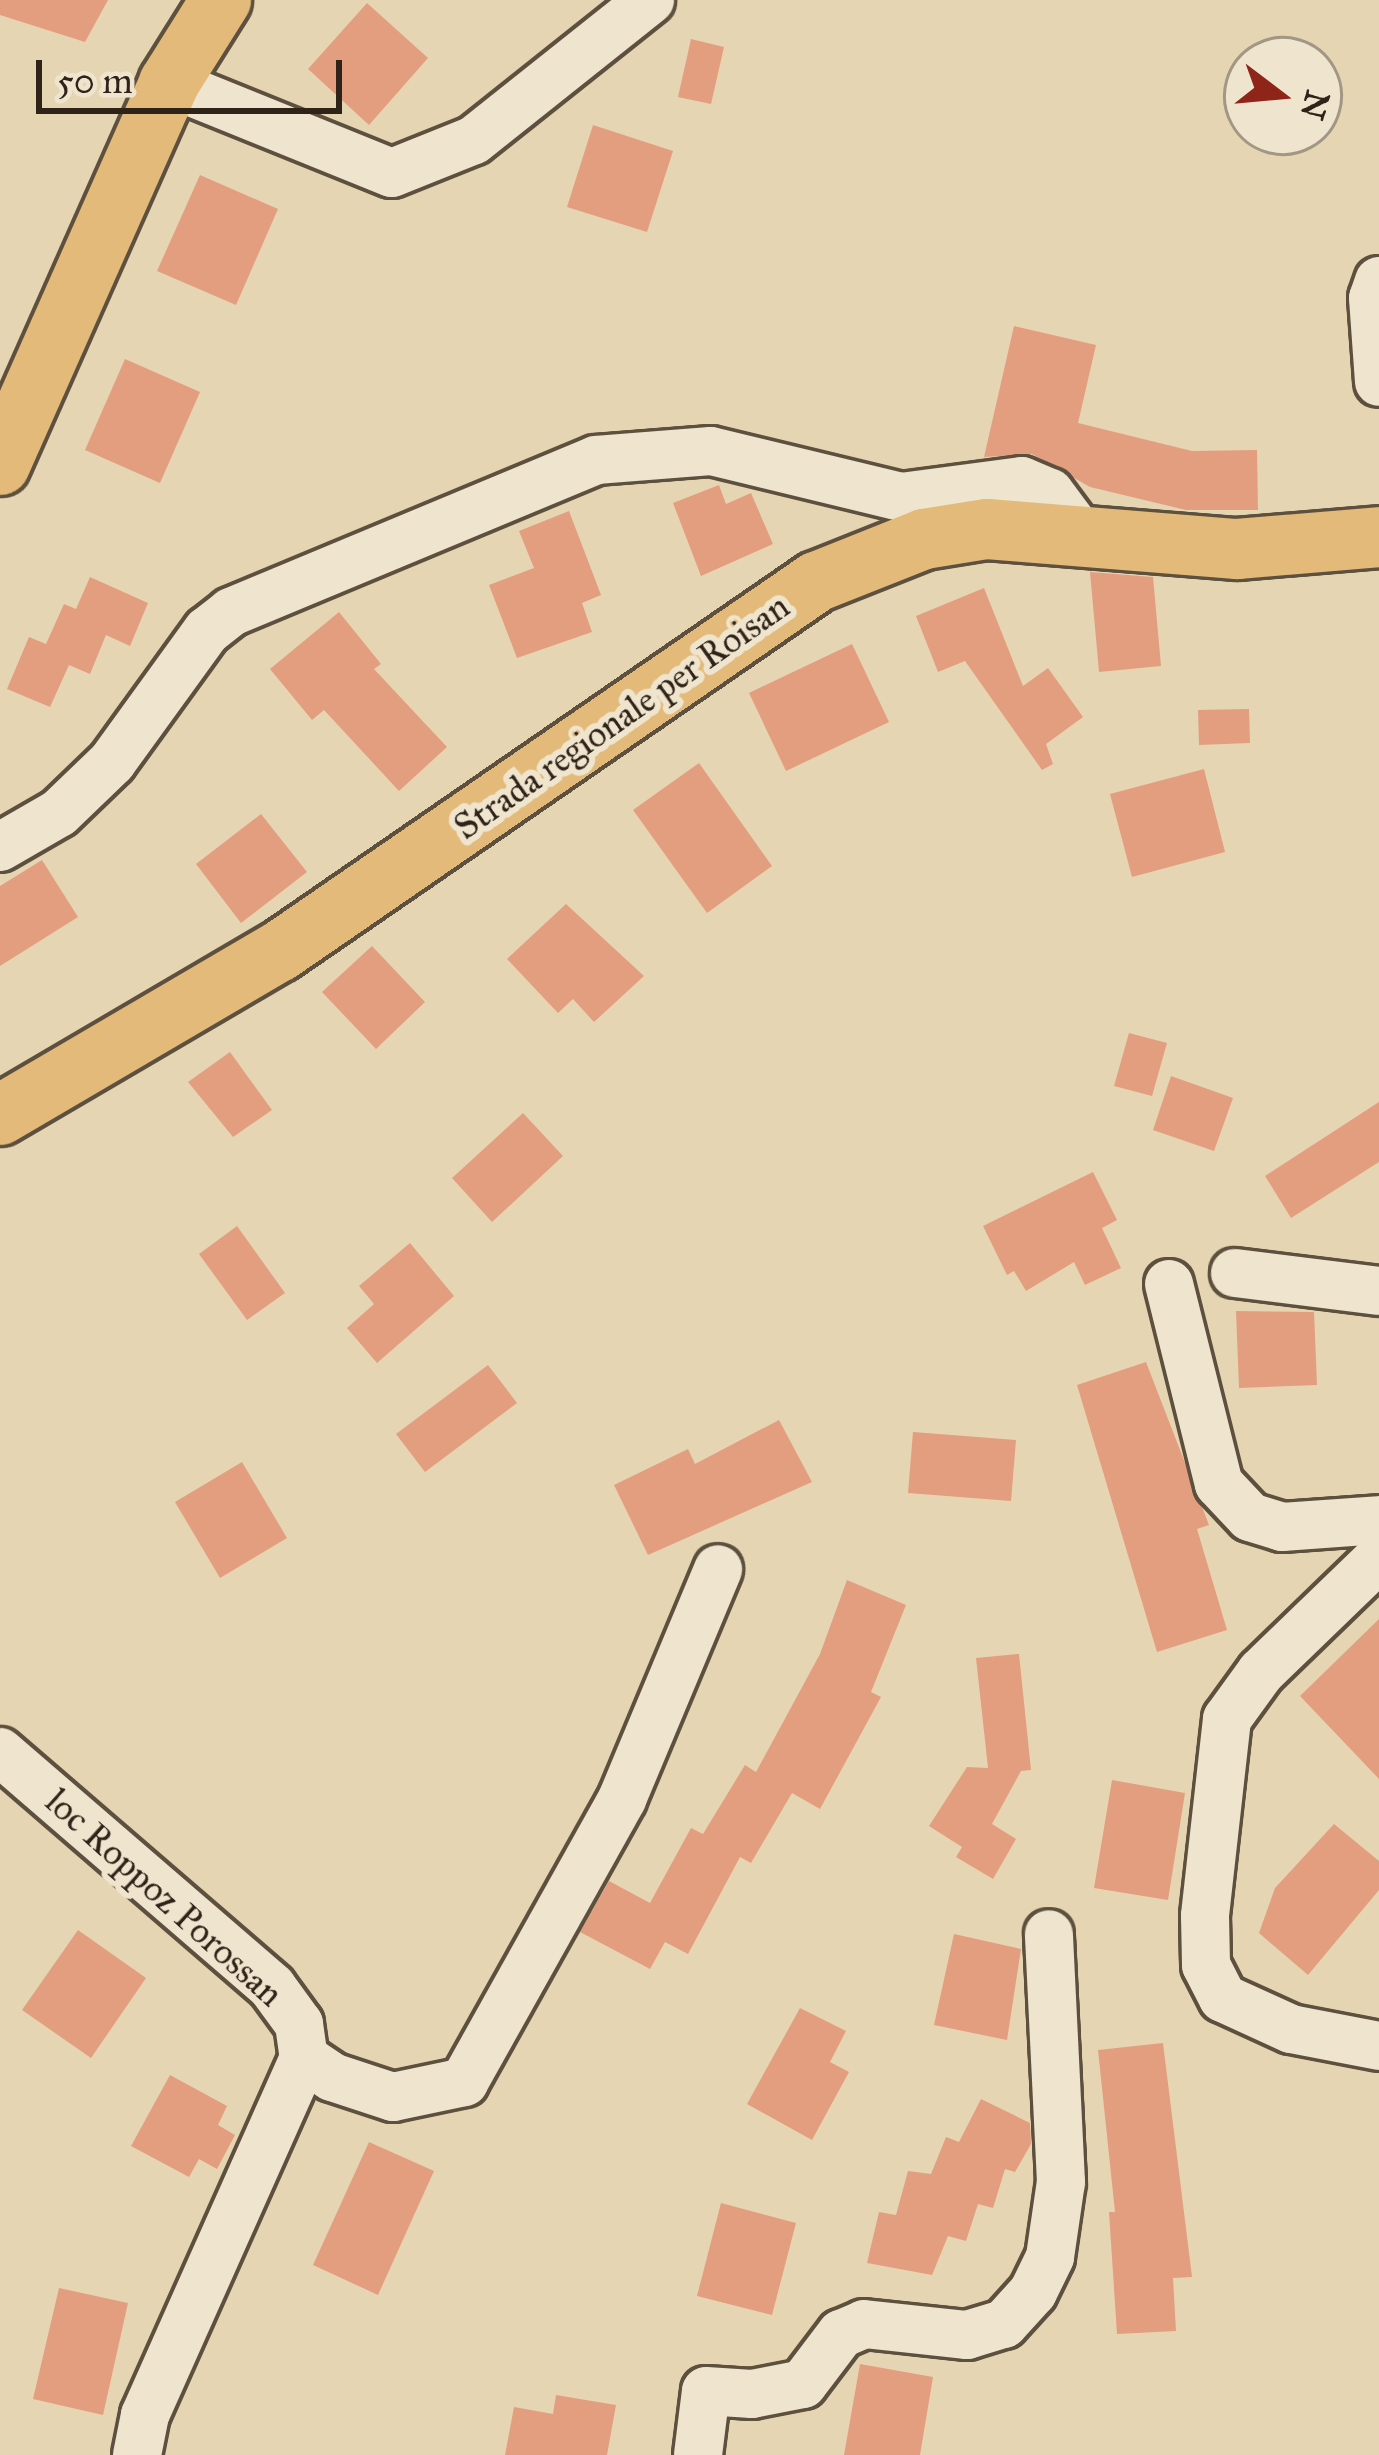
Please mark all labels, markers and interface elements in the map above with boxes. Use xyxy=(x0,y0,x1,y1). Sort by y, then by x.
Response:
scale bar xyxy=(42,36,348,110)
north arrow xyxy=(1223,36,1343,156)
text: 50 m xyxy=(57,59,133,103)
text: N xyxy=(1292,86,1338,124)
street label: Strada regionale per Roisan xyxy=(446,585,798,849)
street label: loc Roppoz Porossan xyxy=(37,1780,291,2016)

